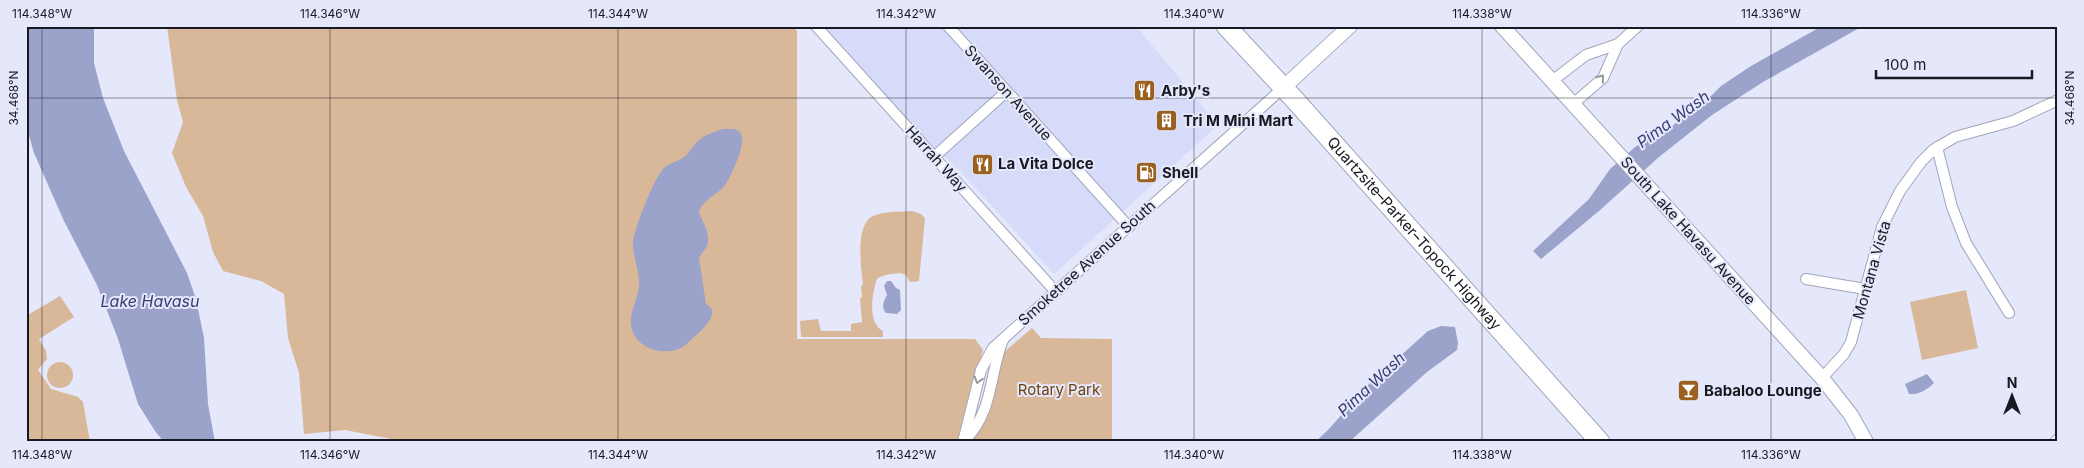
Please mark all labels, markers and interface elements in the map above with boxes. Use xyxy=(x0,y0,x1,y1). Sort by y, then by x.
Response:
text: 114.348°W xyxy=(12,6,72,21)
text: 114.346°W xyxy=(300,6,360,21)
text: 114.344°W xyxy=(588,6,648,21)
text: 114.342°W xyxy=(876,6,936,21)
text: 114.340°W xyxy=(1164,6,1224,21)
text: 114.338°W xyxy=(1452,6,1512,21)
text: 114.336°W xyxy=(1741,6,1801,21)
street label: Swanson Avenue xyxy=(961,41,1056,144)
scale bar xyxy=(1876,48,2033,80)
text: 100 m xyxy=(1884,55,1926,74)
text: 34.468°N xyxy=(6,70,21,126)
text: 34.468°N xyxy=(2062,70,2077,126)
one-way arrow xyxy=(1596,75,1605,84)
restaurant icon: Arby's xyxy=(1133,79,1157,103)
place label: Arby's xyxy=(1161,81,1210,100)
water label: Pima Wash xyxy=(1633,86,1713,152)
building icon: Tri M Mini Mart xyxy=(1155,109,1179,133)
place label: Tri M Mini Mart xyxy=(1183,111,1294,130)
street label: Harrah Way xyxy=(901,121,972,196)
street label: Quartzsite–Parker–Topock Highway xyxy=(1323,133,1506,334)
restaurant icon: La Vita Dolce xyxy=(970,152,994,176)
street label: South Lake Havasu Avenue xyxy=(1617,153,1760,309)
place label: La Vita Dolce xyxy=(998,154,1094,173)
fuel station icon: Shell xyxy=(1134,161,1158,185)
place label: Shell xyxy=(1162,163,1198,182)
street label: Smoketree Avenue South xyxy=(1014,196,1159,329)
street label: Montana Vista xyxy=(1848,218,1895,321)
water label: Lake Havasu xyxy=(101,291,199,311)
water label: Pima Wash xyxy=(1333,348,1409,420)
north arrow xyxy=(1986,370,2036,420)
text: N xyxy=(2007,374,2017,391)
one-way arrow xyxy=(973,375,984,384)
bar icon: Babaloo Lounge xyxy=(1676,379,1700,403)
park label: Rotary Park xyxy=(1018,380,1101,399)
place label: Babaloo Lounge xyxy=(1704,381,1822,400)
text: 114.348°W xyxy=(12,447,72,462)
text: 114.346°W xyxy=(300,447,360,462)
text: 114.344°W xyxy=(588,447,648,462)
text: 114.342°W xyxy=(876,447,936,462)
text: 114.340°W xyxy=(1164,447,1224,462)
text: 114.338°W xyxy=(1452,447,1512,462)
text: 114.336°W xyxy=(1741,447,1801,462)

